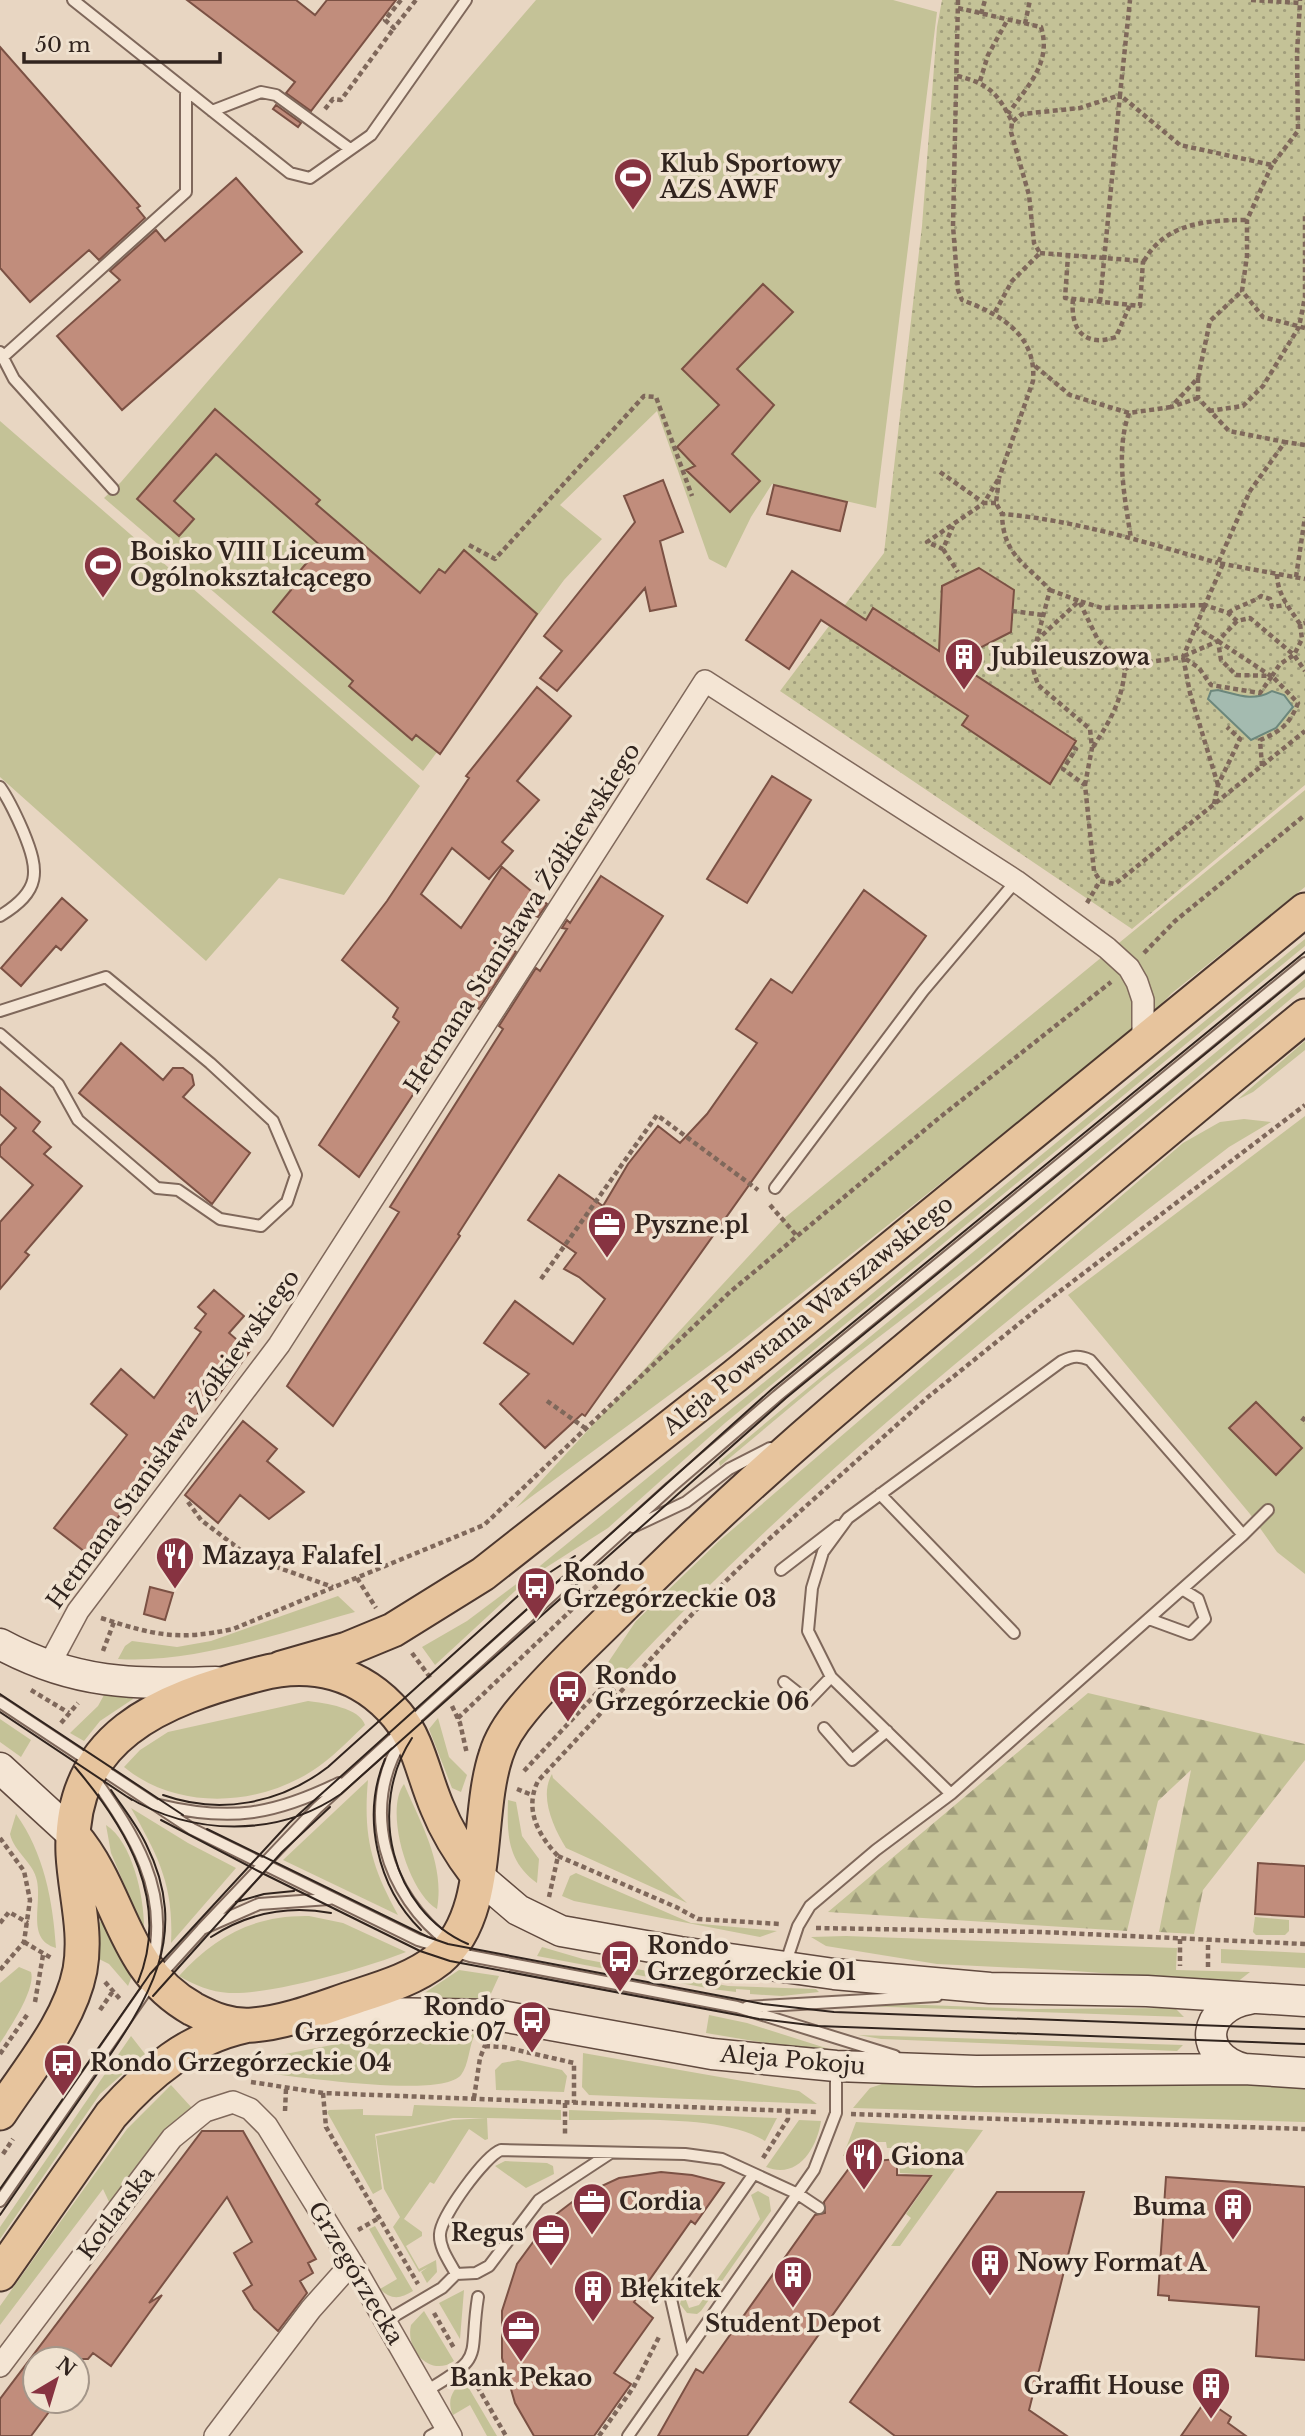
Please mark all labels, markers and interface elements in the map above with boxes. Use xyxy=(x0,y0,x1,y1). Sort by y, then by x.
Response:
scale bar xyxy=(24,21,220,65)
text: 50 m xyxy=(35,32,91,58)
place label: Klub Sportowy AZS AWF xyxy=(659,150,843,204)
sports icon: Klub Sportowy AZS AWF xyxy=(612,156,654,211)
place label: Boisko VIII Liceum Ogólnokształcącego xyxy=(130,538,372,592)
sports icon: Boisko VIII Liceum Ogólnokształcącego xyxy=(82,544,124,599)
building icon: Jubileuszowa xyxy=(943,636,985,691)
place label: Jubileuszowa xyxy=(987,643,1150,671)
street label: Hetmana Stanisława Żółkiewskiego xyxy=(397,737,646,1099)
street label: Aleja Powstania Warszawskiego xyxy=(656,1189,959,1441)
office icon: Pyszne.pl xyxy=(586,1204,628,1259)
place label: Pyszne.pl xyxy=(634,1211,749,1239)
street label: Hetmana Stanisława Żółkiewskiego xyxy=(40,1263,306,1614)
restaurant icon: Mazaya Falafel xyxy=(154,1535,196,1590)
place label: Mazaya Falafel xyxy=(202,1542,382,1570)
place label: Rondo Grzegórzeckie 03 xyxy=(563,1559,776,1613)
bus stop icon: Rondo Grzegórzeckie 03 xyxy=(515,1565,557,1620)
place label: Rondo Grzegórzeckie 06 xyxy=(595,1662,809,1716)
bus stop icon: Rondo Grzegórzeckie 06 xyxy=(547,1668,589,1723)
place label: Rondo Grzegórzeckie 01 xyxy=(647,1932,856,1986)
bus stop icon: Rondo Grzegórzeckie 01 xyxy=(599,1938,641,1993)
place label: Rondo Grzegórzeckie 07 xyxy=(294,1993,506,2047)
bus stop icon: Rondo Grzegórzeckie 07 xyxy=(511,1999,553,2054)
street label: Aleja Pokoju xyxy=(718,2040,867,2080)
bus stop icon: Rondo Grzegórzeckie 04 xyxy=(42,2042,84,2097)
place label: Rondo Grzegórzeckie 04 xyxy=(90,2049,392,2077)
restaurant icon: Giona xyxy=(843,2136,885,2191)
place label: Giona xyxy=(891,2143,965,2171)
street label: Kotlarska xyxy=(72,2161,160,2265)
office icon: Cordia xyxy=(571,2181,613,2236)
building icon: Buma xyxy=(1212,2186,1254,2241)
place label: Cordia xyxy=(619,2188,702,2216)
place label: Buma xyxy=(1133,2193,1206,2221)
street label: Grzegórzecka xyxy=(302,2196,410,2350)
office icon: Regus xyxy=(530,2212,572,2267)
place label: Regus xyxy=(451,2219,524,2247)
building icon: Nowy Format A xyxy=(969,2242,1011,2297)
place label: Nowy Format A xyxy=(1017,2249,1208,2277)
building icon: Student Depot xyxy=(772,2254,814,2309)
building icon: Błękitek xyxy=(572,2268,614,2323)
place label: Błękitek xyxy=(620,2275,722,2303)
office icon: Bank Pekao xyxy=(500,2308,542,2363)
place label: Student Depot xyxy=(705,2310,881,2338)
north arrow xyxy=(21,2345,91,2415)
text: N xyxy=(52,2352,80,2382)
place label: Bank Pekao xyxy=(450,2364,592,2392)
building icon: Graffit House xyxy=(1190,2365,1232,2420)
place label: Graffit House xyxy=(1023,2372,1184,2400)

